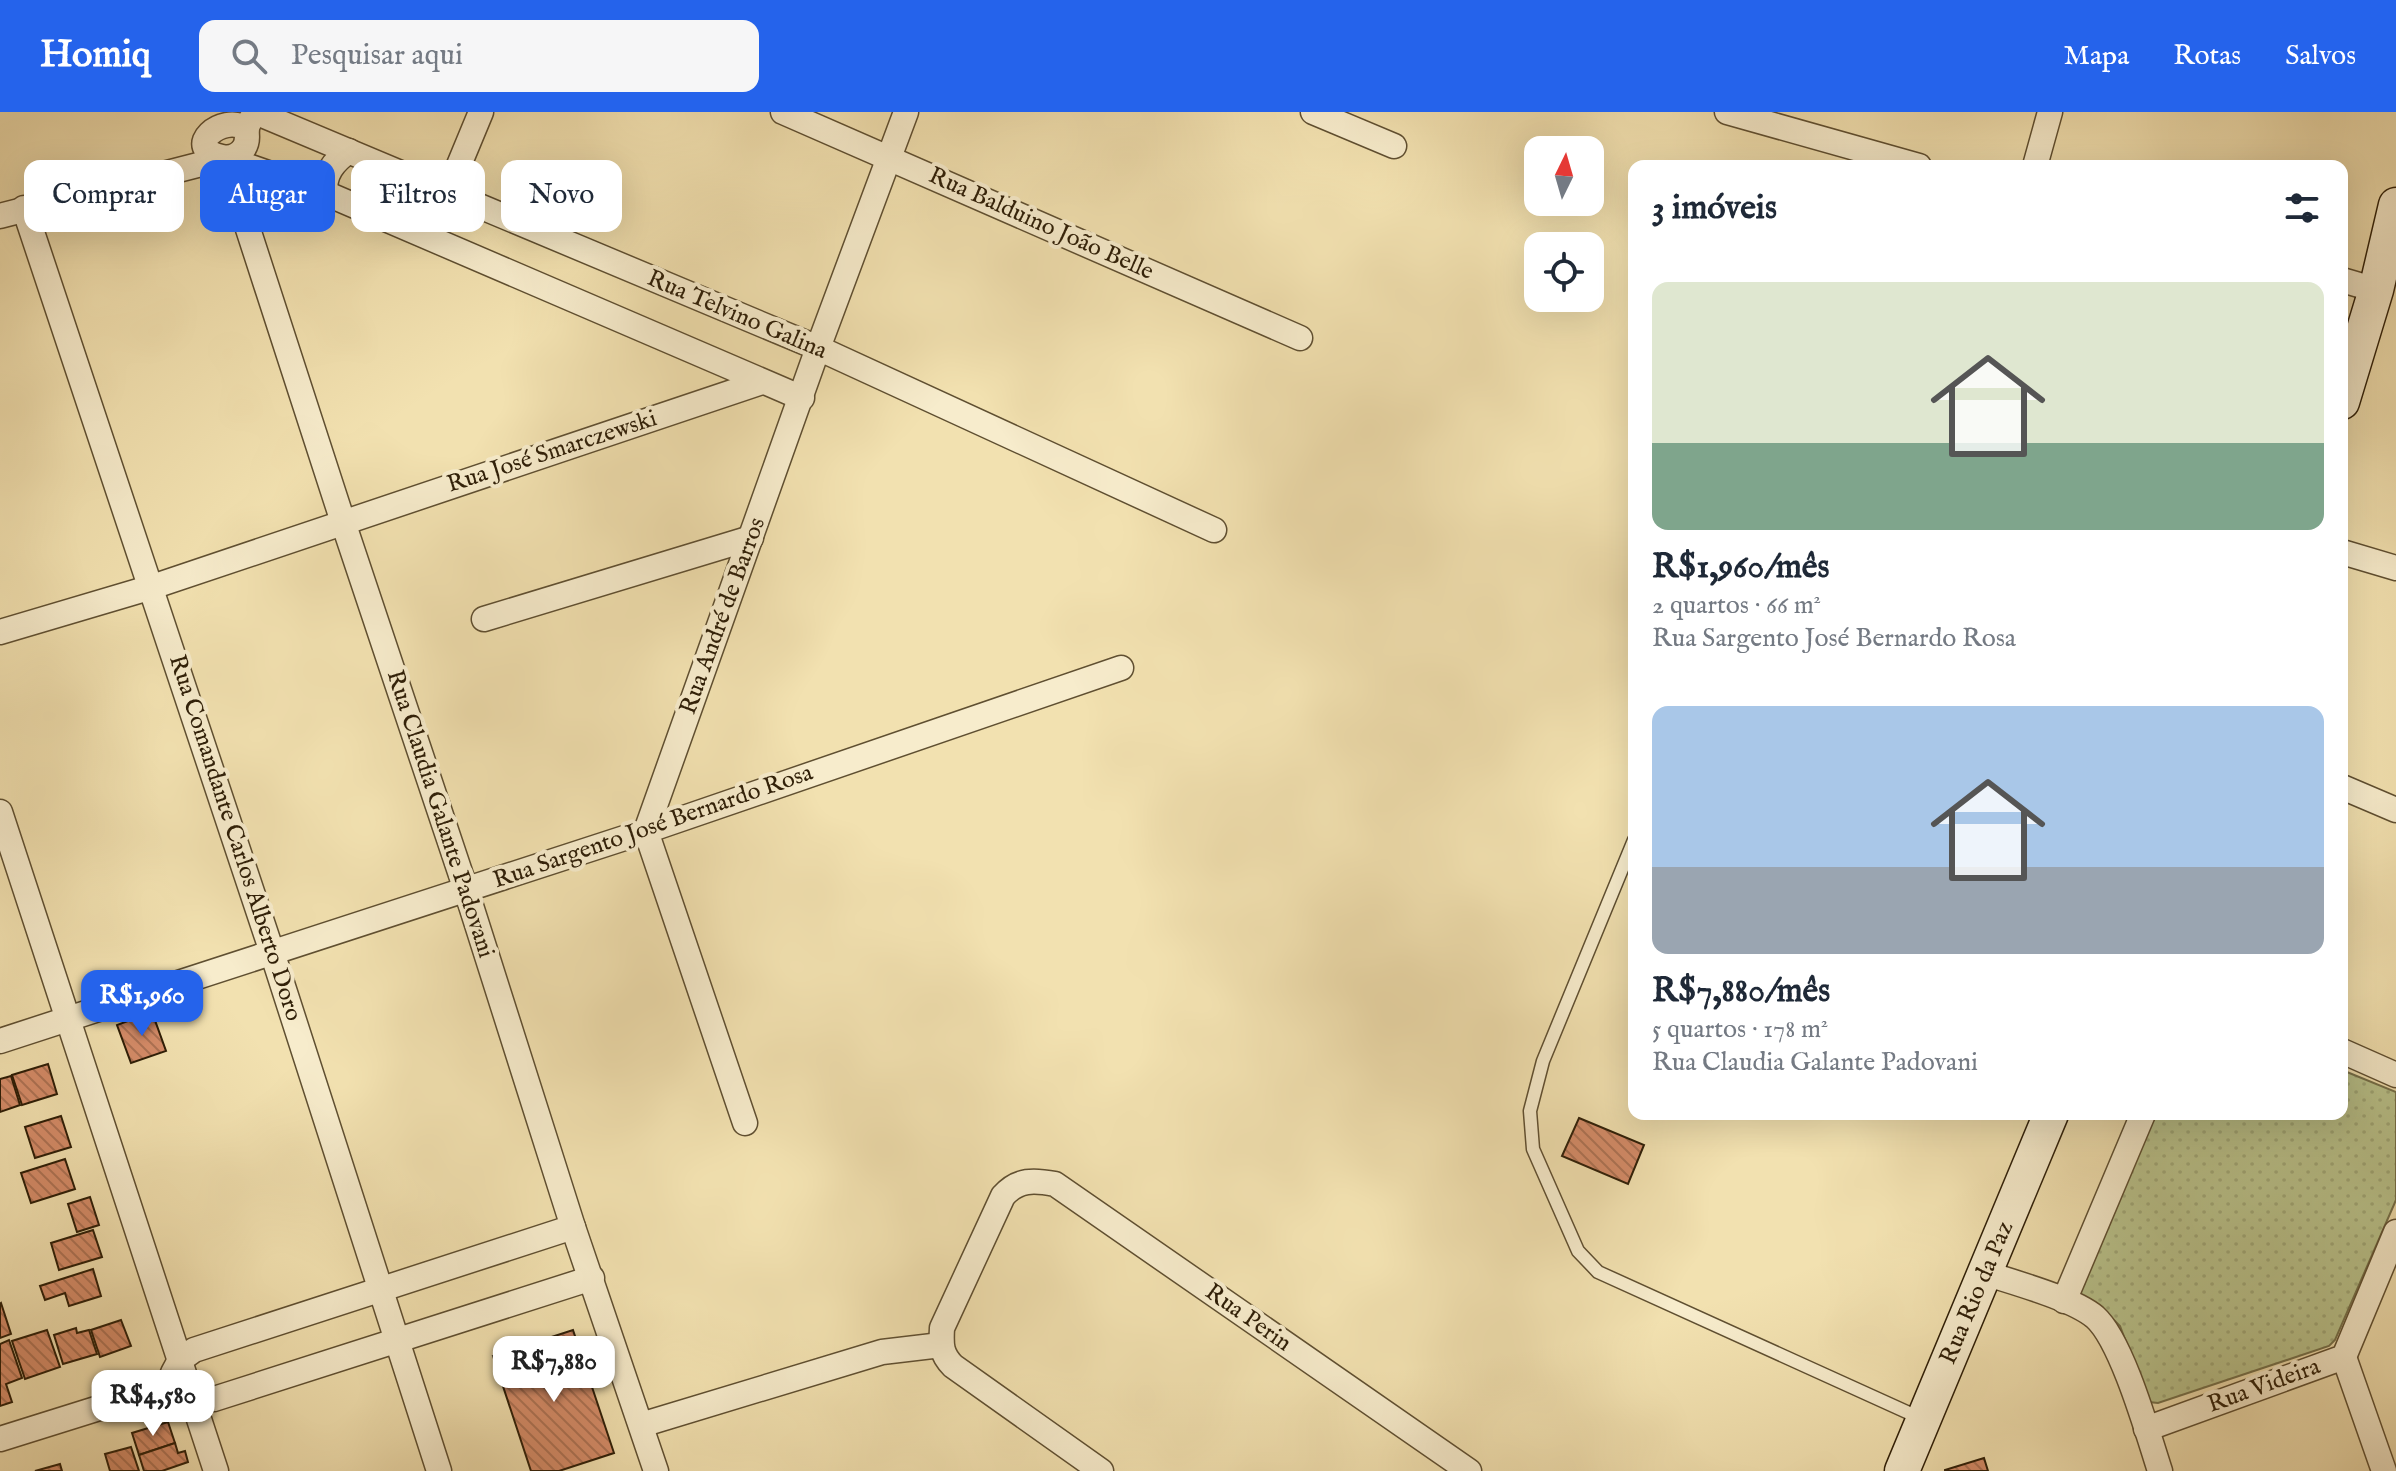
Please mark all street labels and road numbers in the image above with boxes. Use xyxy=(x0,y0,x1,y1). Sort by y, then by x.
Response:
street label: Rua Balduino João Belle xyxy=(924,160,1158,288)
street label: Rua Telvino Galina xyxy=(642,263,832,367)
street label: Rua José Smarczewski xyxy=(443,403,661,501)
street label: Rua André de Barros xyxy=(673,513,773,719)
street label: Rua Comandante Carlos Alberto Doro xyxy=(161,651,309,1025)
street label: Rua Claudia Galante Padovani xyxy=(379,666,501,962)
street label: Rua Sargento José Bernardo Rosa xyxy=(489,757,818,896)
street label: Rua Rio da Paz xyxy=(1933,1217,2021,1369)
street label: Rua Perin xyxy=(1199,1277,1298,1359)
street label: Rua Videira xyxy=(2203,1351,2325,1421)

